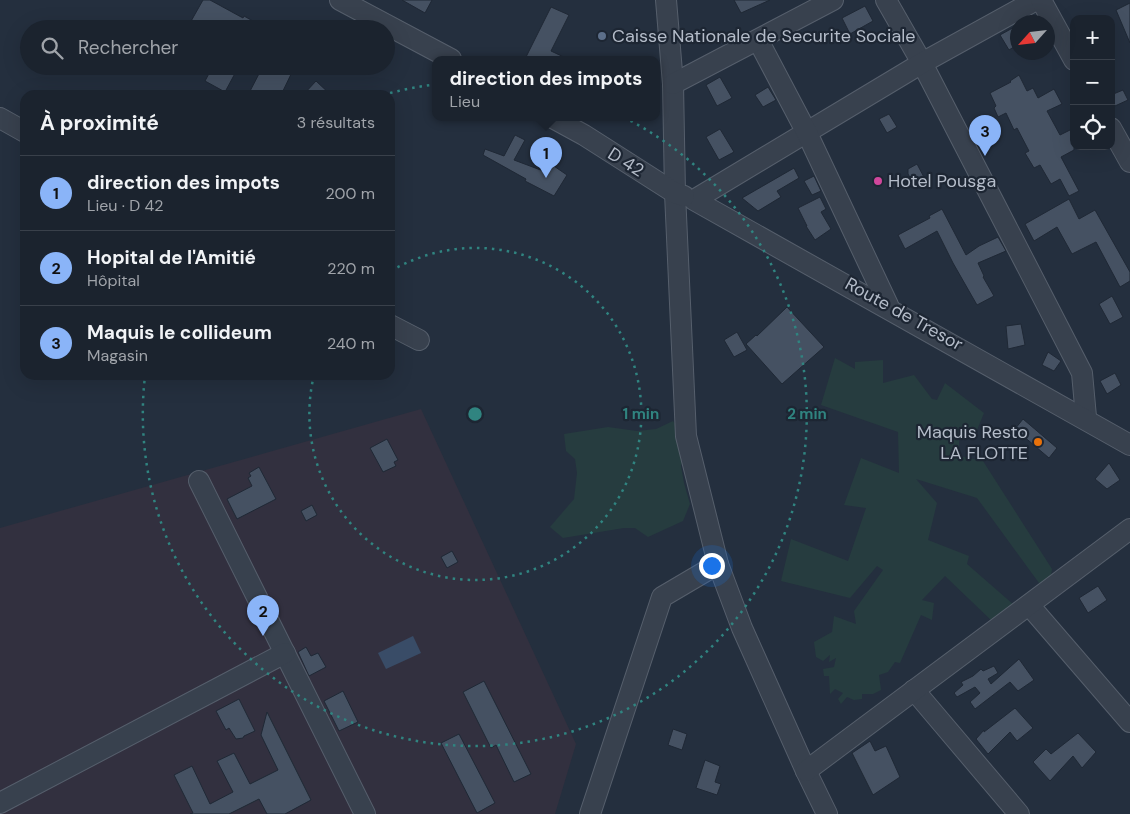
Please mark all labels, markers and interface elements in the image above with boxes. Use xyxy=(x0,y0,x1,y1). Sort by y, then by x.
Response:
north arrow xyxy=(1010,15,1055,60)
map controls xyxy=(1070,15,1115,150)
button: + xyxy=(1070,15,1115,60)
search box xyxy=(20,20,395,75)
place label: Caisse Nationale de Securite Sociale xyxy=(612,24,915,48)
marker: Caisse Nationale de Securite Sociale xyxy=(596,30,608,42)
icon: search xyxy=(38,34,66,62)
text: Rechercher xyxy=(78,35,178,60)
popup xyxy=(432,56,660,121)
button: − xyxy=(1070,60,1115,105)
text: direction des impots xyxy=(450,66,642,91)
text: Lieu xyxy=(450,91,480,112)
button: locate xyxy=(1070,105,1115,150)
text: À proximité xyxy=(40,109,159,137)
text: 3 résultats xyxy=(297,112,375,133)
pin: 3 xyxy=(969,115,1001,156)
pin: 1 xyxy=(530,137,562,178)
street label: D 42 xyxy=(603,142,649,182)
place label: Hotel Pousga xyxy=(888,169,996,193)
text: direction des impots xyxy=(87,170,280,195)
marker: Hotel Pousga xyxy=(872,175,884,187)
text: 1 xyxy=(53,183,59,204)
text: 200 m xyxy=(326,183,375,204)
text: Lieu · D 42 xyxy=(87,195,163,216)
text: Hopital de l'Amitié xyxy=(87,245,256,270)
text: 2 xyxy=(51,258,61,279)
text: 220 m xyxy=(327,258,375,279)
text: Hôpital xyxy=(87,270,140,291)
street label: Route de Tresor xyxy=(841,272,968,356)
text: Maquis le collideum xyxy=(87,320,272,345)
text: 3 xyxy=(51,333,61,354)
text: 240 m xyxy=(327,333,375,354)
text: Magasin xyxy=(87,345,148,366)
text: 1 min xyxy=(623,404,659,424)
text: 2 min xyxy=(787,404,827,424)
centre of rings xyxy=(466,405,484,423)
place label: Maquis Resto LA FLOTTE xyxy=(917,420,1028,465)
marker: Maquis Resto LA FLOTTE xyxy=(1032,436,1044,448)
your location xyxy=(699,553,725,579)
pin: 2 xyxy=(247,595,279,636)

